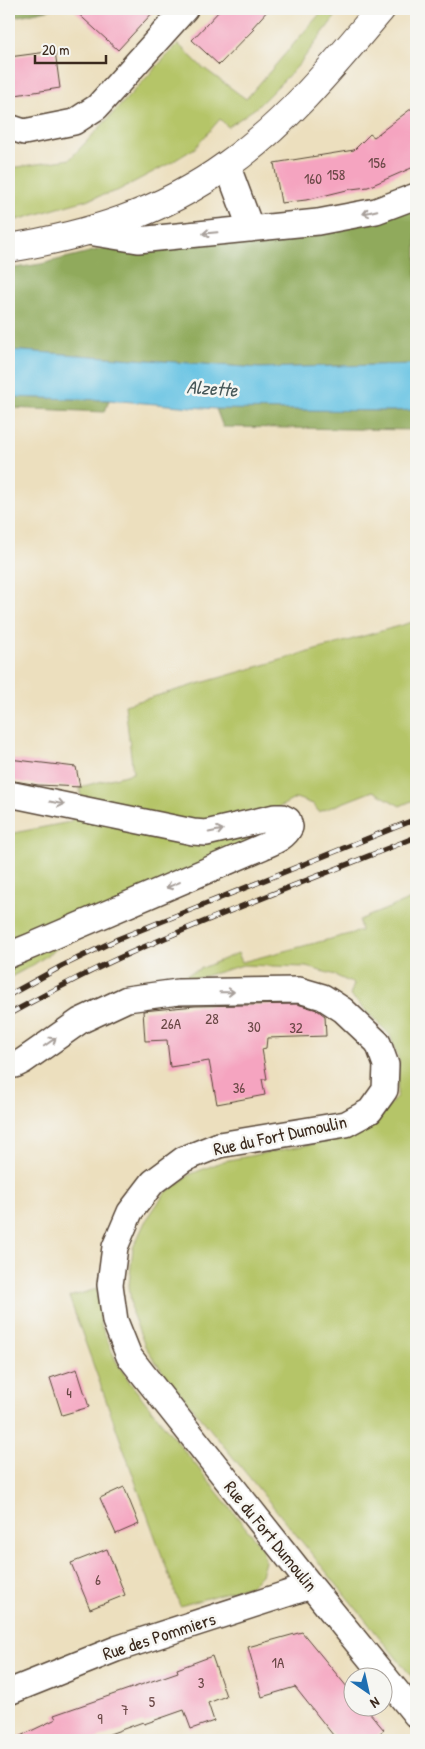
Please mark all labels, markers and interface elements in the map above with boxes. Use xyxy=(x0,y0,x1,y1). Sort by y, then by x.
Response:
scale bar xyxy=(35,32,106,64)
text: 20 m xyxy=(42,39,69,60)
house number: 156 xyxy=(368,152,386,173)
house number: 158 xyxy=(327,164,345,185)
house number: 160 xyxy=(304,168,322,189)
one-way arrow xyxy=(363,208,379,217)
one-way arrow xyxy=(202,228,218,238)
water label: Alzette xyxy=(186,373,240,403)
one-way arrow xyxy=(48,799,64,808)
one-way arrow xyxy=(207,826,223,836)
one-way arrow xyxy=(166,881,181,891)
one-way arrow xyxy=(219,987,235,996)
house number: 28 xyxy=(205,1008,219,1029)
house number: 26A xyxy=(161,1013,182,1034)
house number: 30 xyxy=(247,1016,261,1037)
house number: 32 xyxy=(289,1017,303,1038)
one-way arrow xyxy=(43,1037,57,1047)
house number: 36 xyxy=(233,1077,245,1098)
street label: Rue du Fort Dumoulin xyxy=(211,1109,349,1161)
house number: 4 xyxy=(66,1382,72,1403)
street label: Rue du Fort Dumoulin xyxy=(219,1475,323,1597)
house number: 6 xyxy=(95,1569,101,1590)
street label: Rue des Pommiers xyxy=(99,1606,219,1666)
house number: 1A xyxy=(272,1652,285,1673)
north arrow xyxy=(342,1666,392,1716)
house number: 3 xyxy=(198,1672,205,1693)
house number: 5 xyxy=(149,1691,156,1712)
text: N xyxy=(367,1693,384,1713)
house number: 7 xyxy=(121,1699,129,1720)
house number: 9 xyxy=(97,1708,103,1729)

